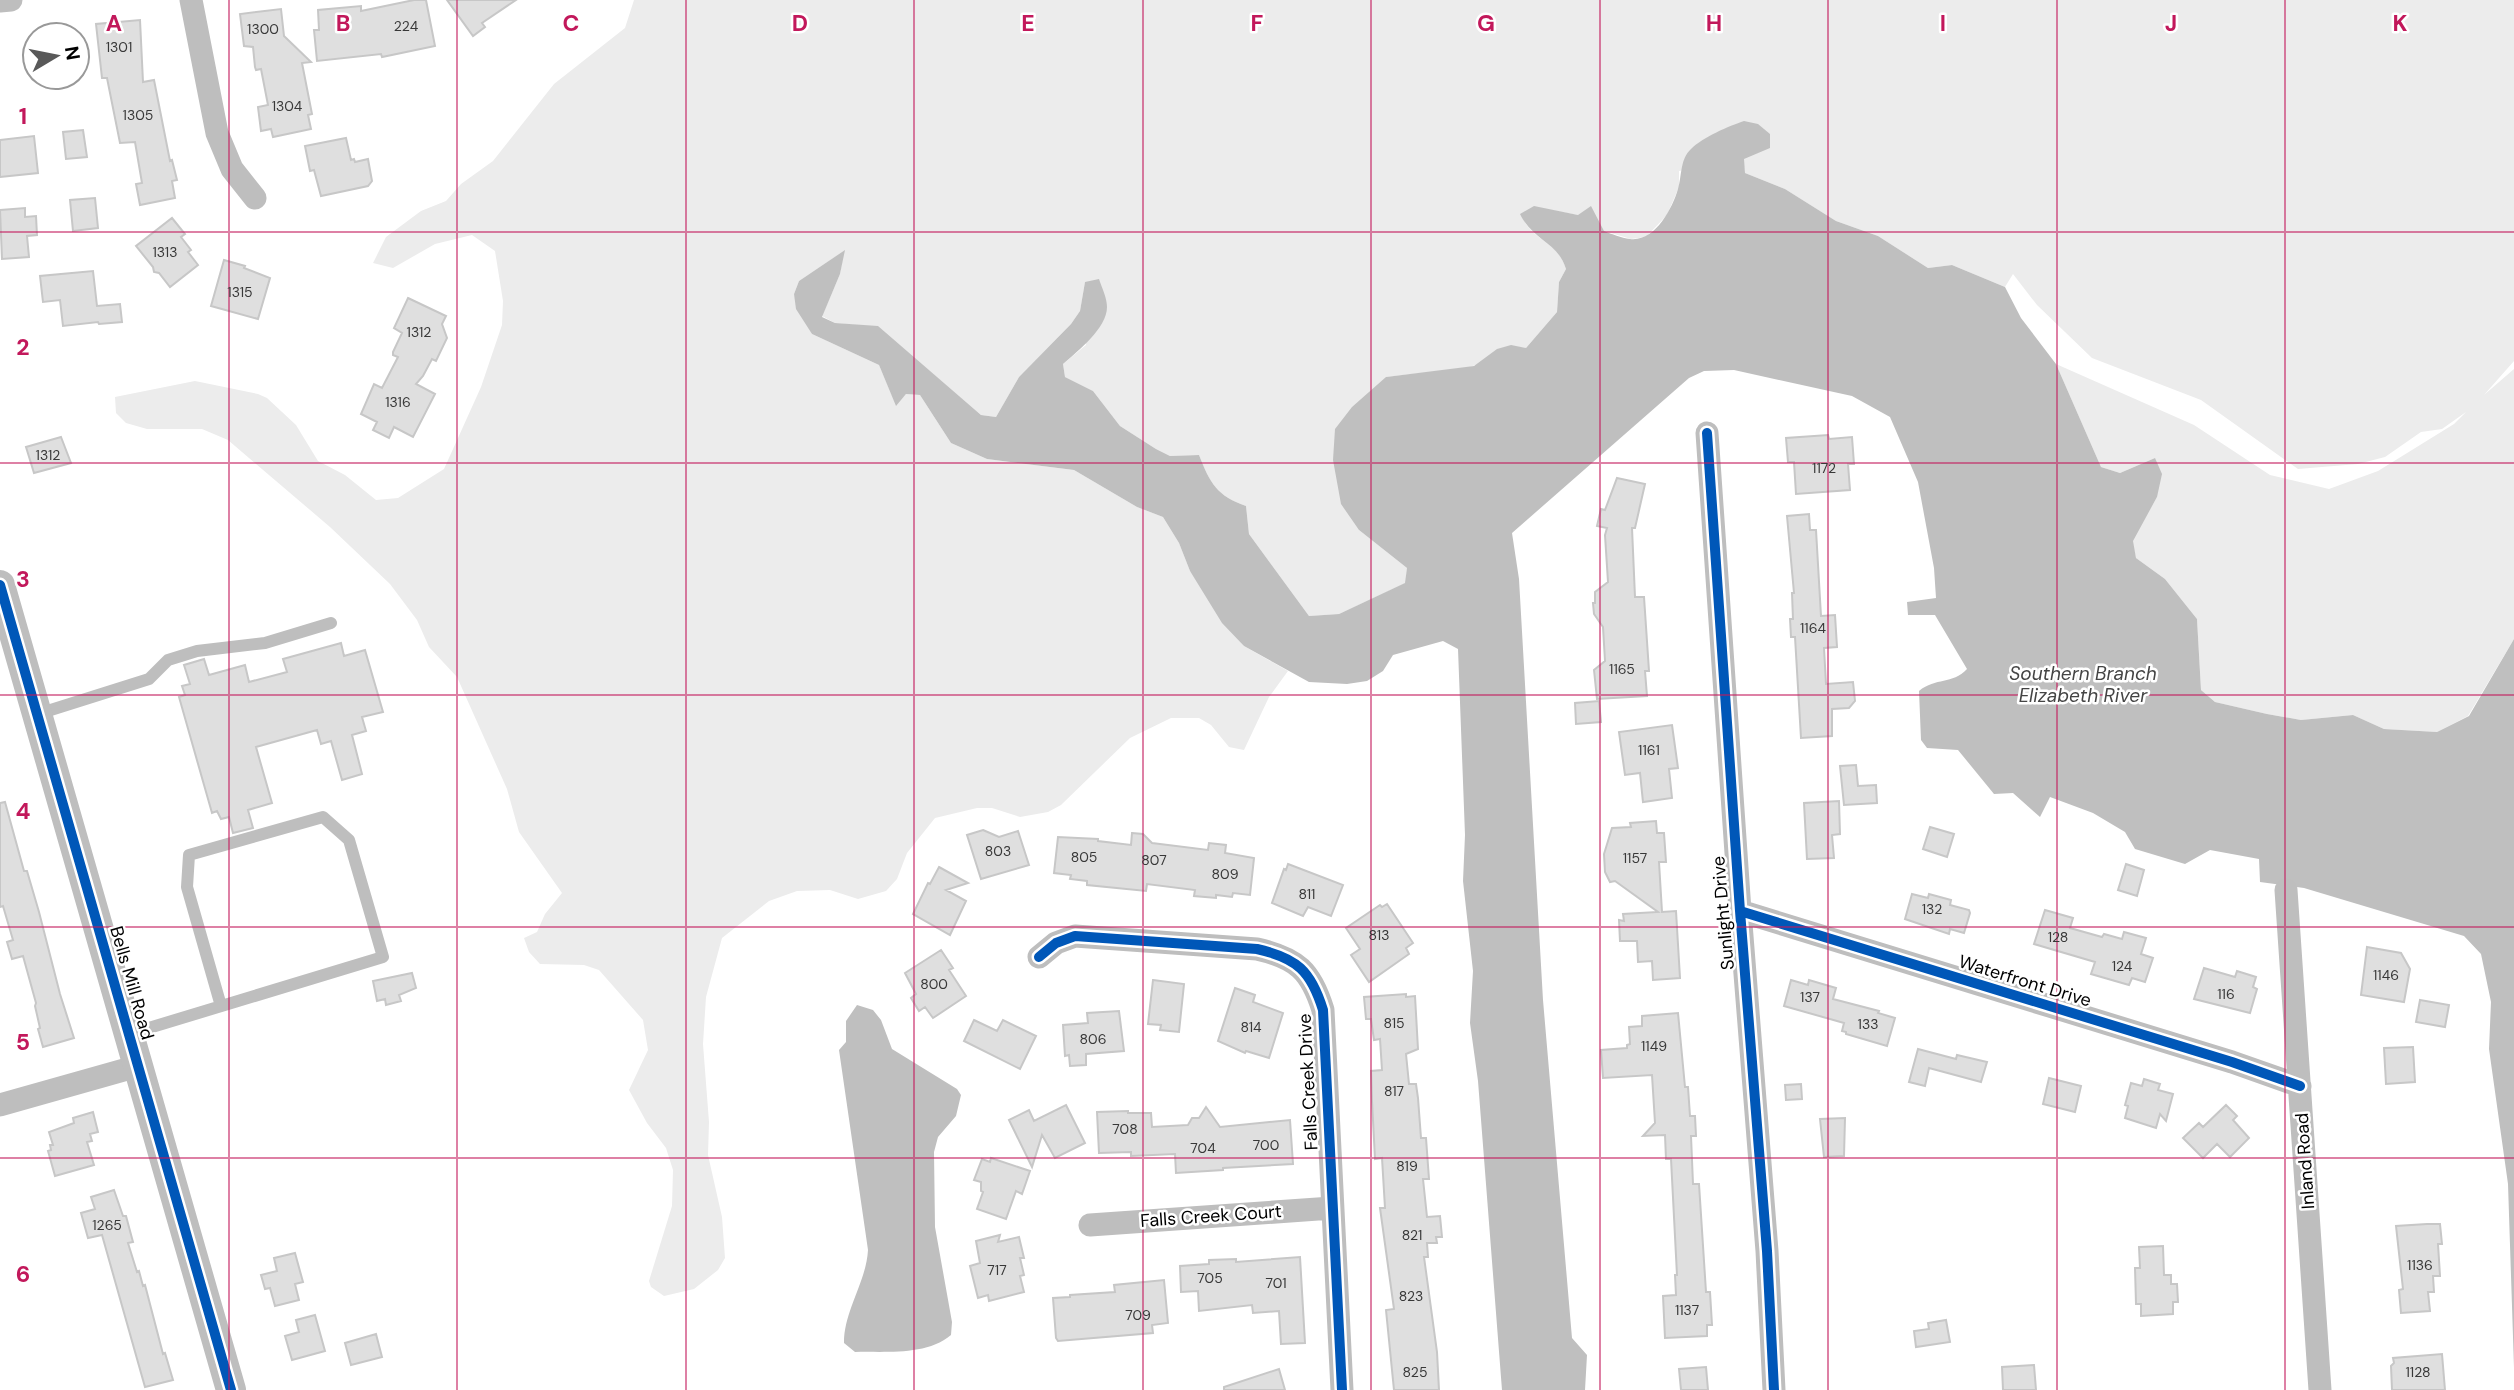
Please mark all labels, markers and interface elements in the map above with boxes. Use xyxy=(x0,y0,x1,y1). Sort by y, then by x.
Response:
text: A xyxy=(106,8,122,38)
text: B xyxy=(336,8,350,38)
text: C xyxy=(563,8,579,38)
text: D xyxy=(792,8,808,38)
text: E xyxy=(1021,8,1035,38)
text: F xyxy=(1251,8,1264,38)
text: G xyxy=(1477,8,1495,38)
text: H xyxy=(1706,8,1722,38)
text: I xyxy=(1940,8,1946,38)
text: J xyxy=(2165,8,2177,38)
text: K xyxy=(2392,8,2408,38)
house number: 224 xyxy=(394,17,419,35)
house number: 1300 xyxy=(247,20,279,38)
north arrow xyxy=(21,21,91,91)
house number: 1301 xyxy=(106,38,132,56)
text: N xyxy=(59,44,86,62)
house number: 1304 xyxy=(272,97,303,115)
text: 1 xyxy=(19,101,27,131)
house number: 1305 xyxy=(123,106,153,124)
house number: 1313 xyxy=(152,243,178,261)
house number: 1315 xyxy=(227,283,253,301)
house number: 1312 xyxy=(407,323,431,341)
text: 2 xyxy=(16,332,30,362)
house number: 1316 xyxy=(385,393,411,411)
house number: 1312 xyxy=(36,446,60,464)
house number: 1172 xyxy=(1812,459,1836,477)
text: 3 xyxy=(16,564,30,594)
house number: 1164 xyxy=(1800,619,1827,637)
house number: 1165 xyxy=(1609,660,1635,678)
water label: Southern Branch Elizabeth River xyxy=(2009,661,2157,708)
house number: 1161 xyxy=(1638,741,1660,759)
text: 4 xyxy=(16,796,31,826)
house number: 803 xyxy=(985,842,1011,860)
house number: 805 xyxy=(1071,848,1097,866)
house number: 1157 xyxy=(1623,849,1647,867)
house number: 807 xyxy=(1141,851,1167,869)
street label: Sunlight Drive xyxy=(1706,855,1740,971)
house number: 809 xyxy=(1212,865,1239,883)
house number: 811 xyxy=(1299,885,1315,903)
house number: 132 xyxy=(1922,900,1942,918)
street label: Bells Mill Road xyxy=(104,923,160,1043)
house number: 813 xyxy=(1369,926,1389,944)
house number: 128 xyxy=(2048,928,2068,946)
street label: Waterfront Drive xyxy=(1956,949,2094,1013)
house number: 124 xyxy=(2112,957,2133,975)
house number: 1146 xyxy=(2373,966,2399,984)
house number: 800 xyxy=(920,975,948,993)
house number: 116 xyxy=(2217,985,2235,1003)
house number: 137 xyxy=(1800,988,1820,1006)
street label: Falls Creek Drive xyxy=(1292,1013,1324,1151)
house number: 815 xyxy=(1383,1014,1405,1032)
house number: 133 xyxy=(1858,1015,1878,1033)
house number: 814 xyxy=(1240,1018,1262,1036)
text: 5 xyxy=(16,1027,30,1057)
house number: 806 xyxy=(1080,1030,1106,1048)
house number: 1149 xyxy=(1641,1037,1667,1055)
house number: 817 xyxy=(1384,1082,1404,1100)
street label: Inland Road xyxy=(2290,1112,2320,1210)
house number: 708 xyxy=(1112,1120,1138,1138)
house number: 700 xyxy=(1253,1136,1279,1154)
house number: 704 xyxy=(1190,1139,1216,1157)
house number: 819 xyxy=(1396,1157,1418,1175)
street label: Falls Creek Court xyxy=(1139,1199,1283,1233)
house number: 1265 xyxy=(92,1216,122,1234)
house number: 821 xyxy=(1402,1226,1422,1244)
house number: 1136 xyxy=(2407,1256,2433,1274)
text: 6 xyxy=(16,1259,30,1289)
house number: 717 xyxy=(987,1261,1007,1279)
house number: 705 xyxy=(1197,1269,1223,1287)
house number: 701 xyxy=(1265,1274,1287,1292)
house number: 823 xyxy=(1399,1287,1423,1305)
house number: 1137 xyxy=(1675,1301,1699,1319)
house number: 709 xyxy=(1125,1306,1151,1324)
house number: 825 xyxy=(1403,1363,1427,1381)
house number: 1128 xyxy=(2405,1363,2431,1381)

